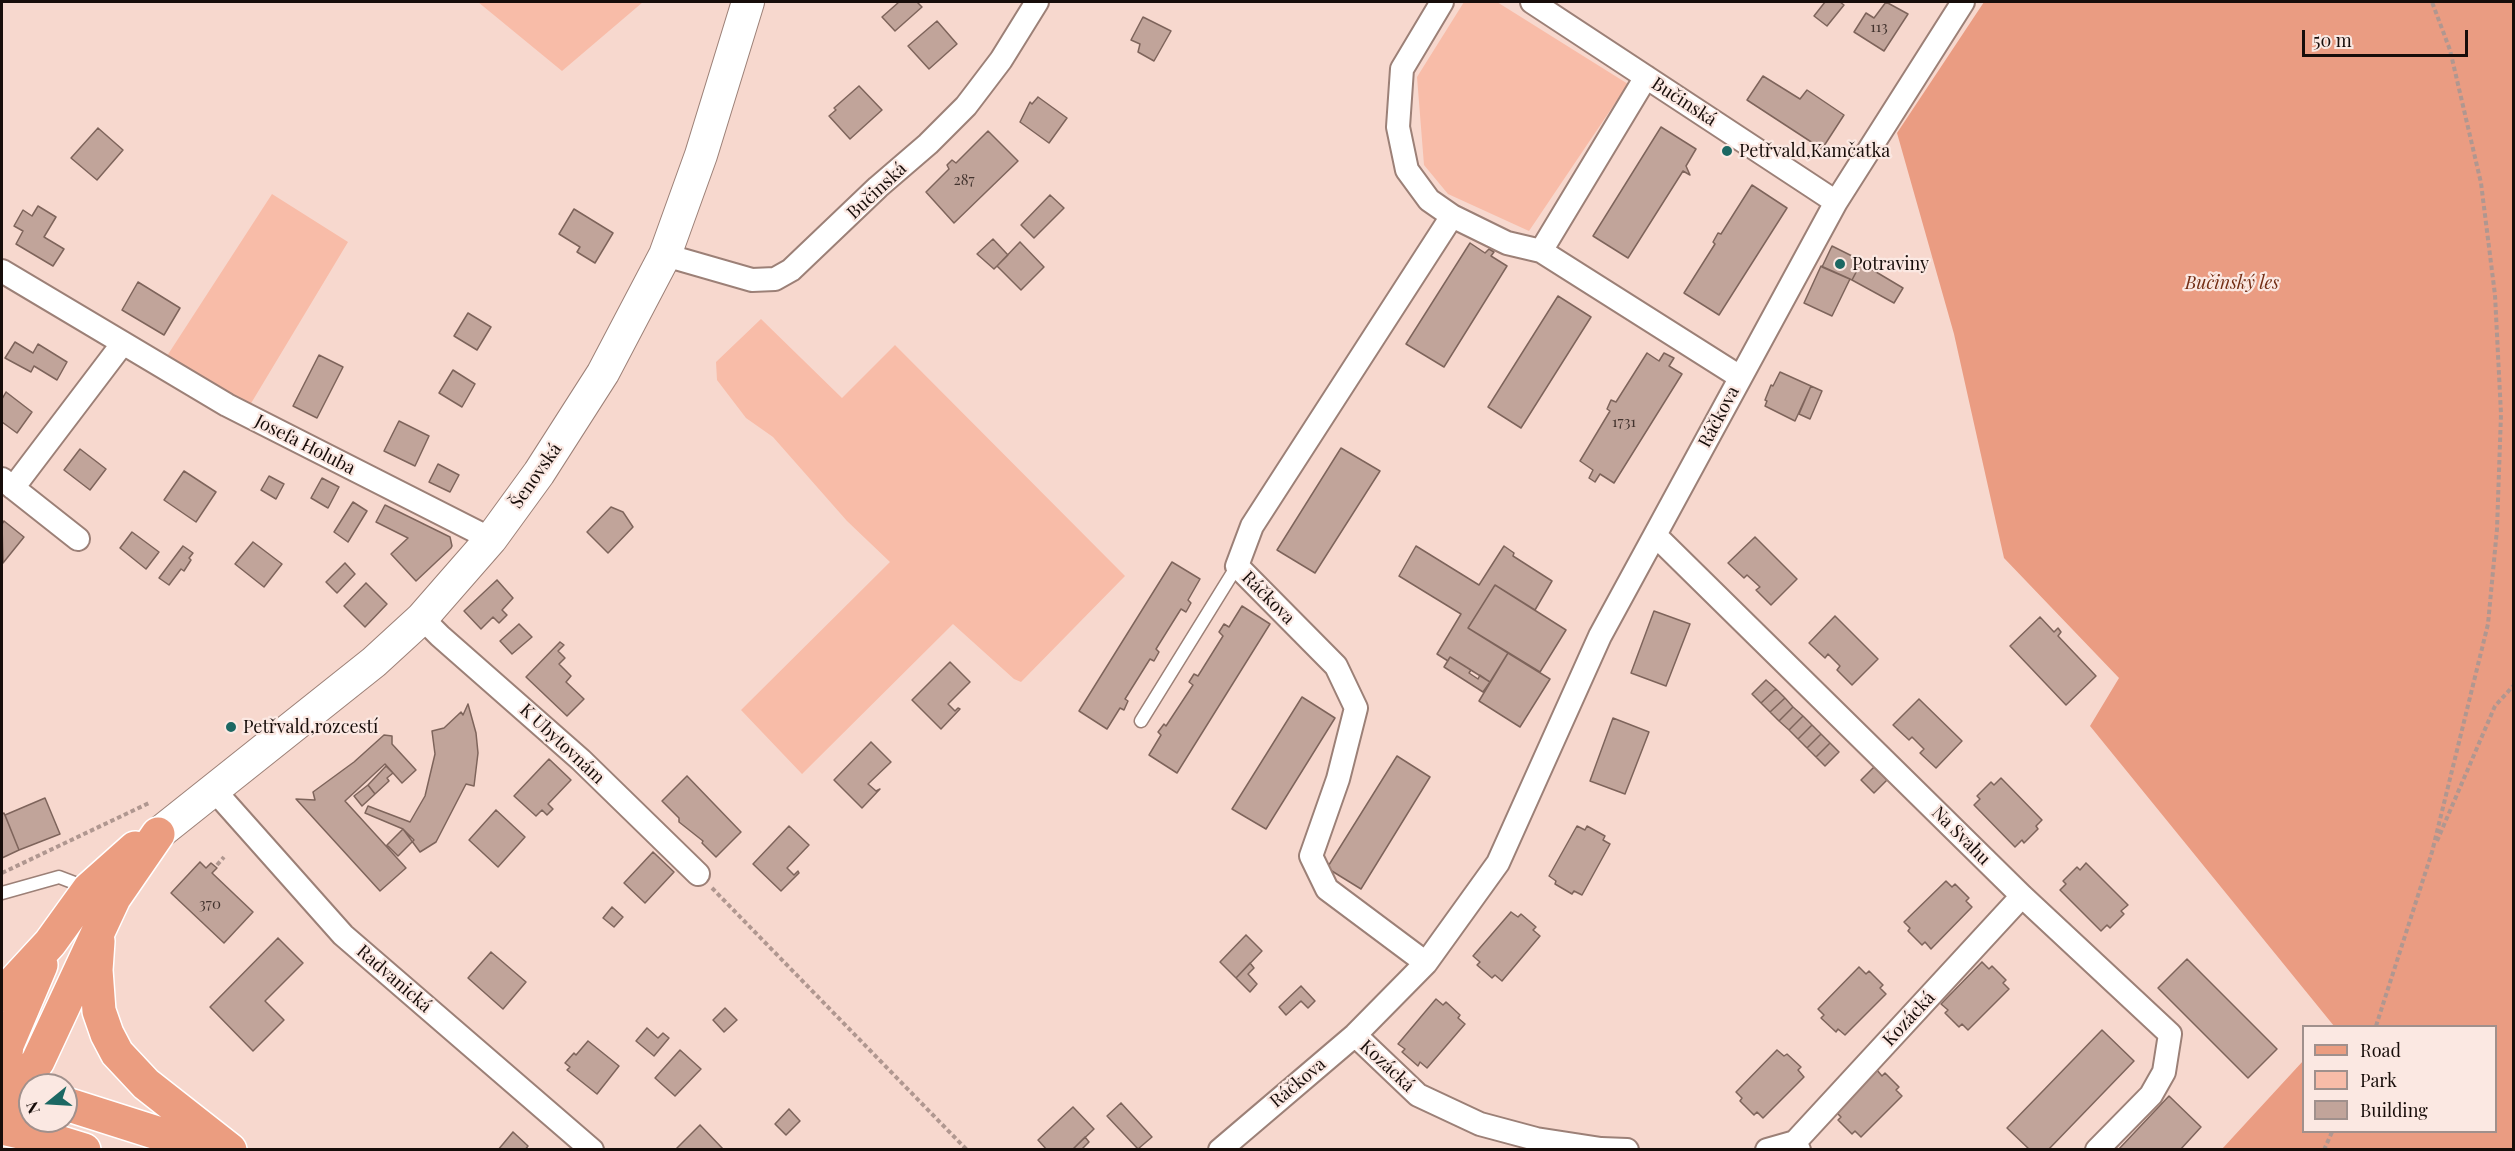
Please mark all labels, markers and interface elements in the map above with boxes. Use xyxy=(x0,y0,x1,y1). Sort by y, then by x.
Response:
house number: 113 xyxy=(1870,18,1888,36)
scale bar xyxy=(2305,18,2472,56)
text: 50 m xyxy=(2313,28,2352,52)
street label: Bučinská xyxy=(1647,73,1721,131)
place label: Petřvald,Kamčatka xyxy=(1739,140,1890,162)
marker: Petřvald,Kamčatka xyxy=(1720,144,1734,158)
street label: Bučinská xyxy=(843,158,911,224)
house number: 287 xyxy=(953,171,975,189)
place label: Potraviny xyxy=(1852,253,1929,275)
marker: Potraviny xyxy=(1833,257,1847,271)
park label: Bučinský les xyxy=(2185,272,2279,294)
street label: Ráčkova xyxy=(1694,383,1744,451)
street label: Josefa Holuba xyxy=(251,410,359,480)
house number: 1731 xyxy=(1612,413,1636,431)
street label: Šenovská xyxy=(506,439,566,513)
street label: Ráčkova xyxy=(1237,567,1299,629)
street label: K Ubytovnám xyxy=(515,699,609,789)
place label: Petřvald,rozcestí xyxy=(243,716,378,738)
marker: Petřvald,rozcestí xyxy=(224,720,238,734)
street label: Na Svahu xyxy=(1927,802,1995,870)
house number: 370 xyxy=(199,895,221,913)
street label: Radvanická xyxy=(352,941,436,1017)
street label: Kozácká xyxy=(1878,987,1940,1051)
legend xyxy=(2302,1025,2497,1133)
street label: Kozácká xyxy=(1355,1035,1419,1097)
text: Road xyxy=(2360,1038,2401,1062)
street label: Ráčkova xyxy=(1266,1053,1330,1113)
text: Park xyxy=(2360,1068,2397,1092)
north arrow xyxy=(18,1073,78,1133)
text: Building xyxy=(2360,1098,2428,1122)
text: N xyxy=(21,1099,44,1117)

